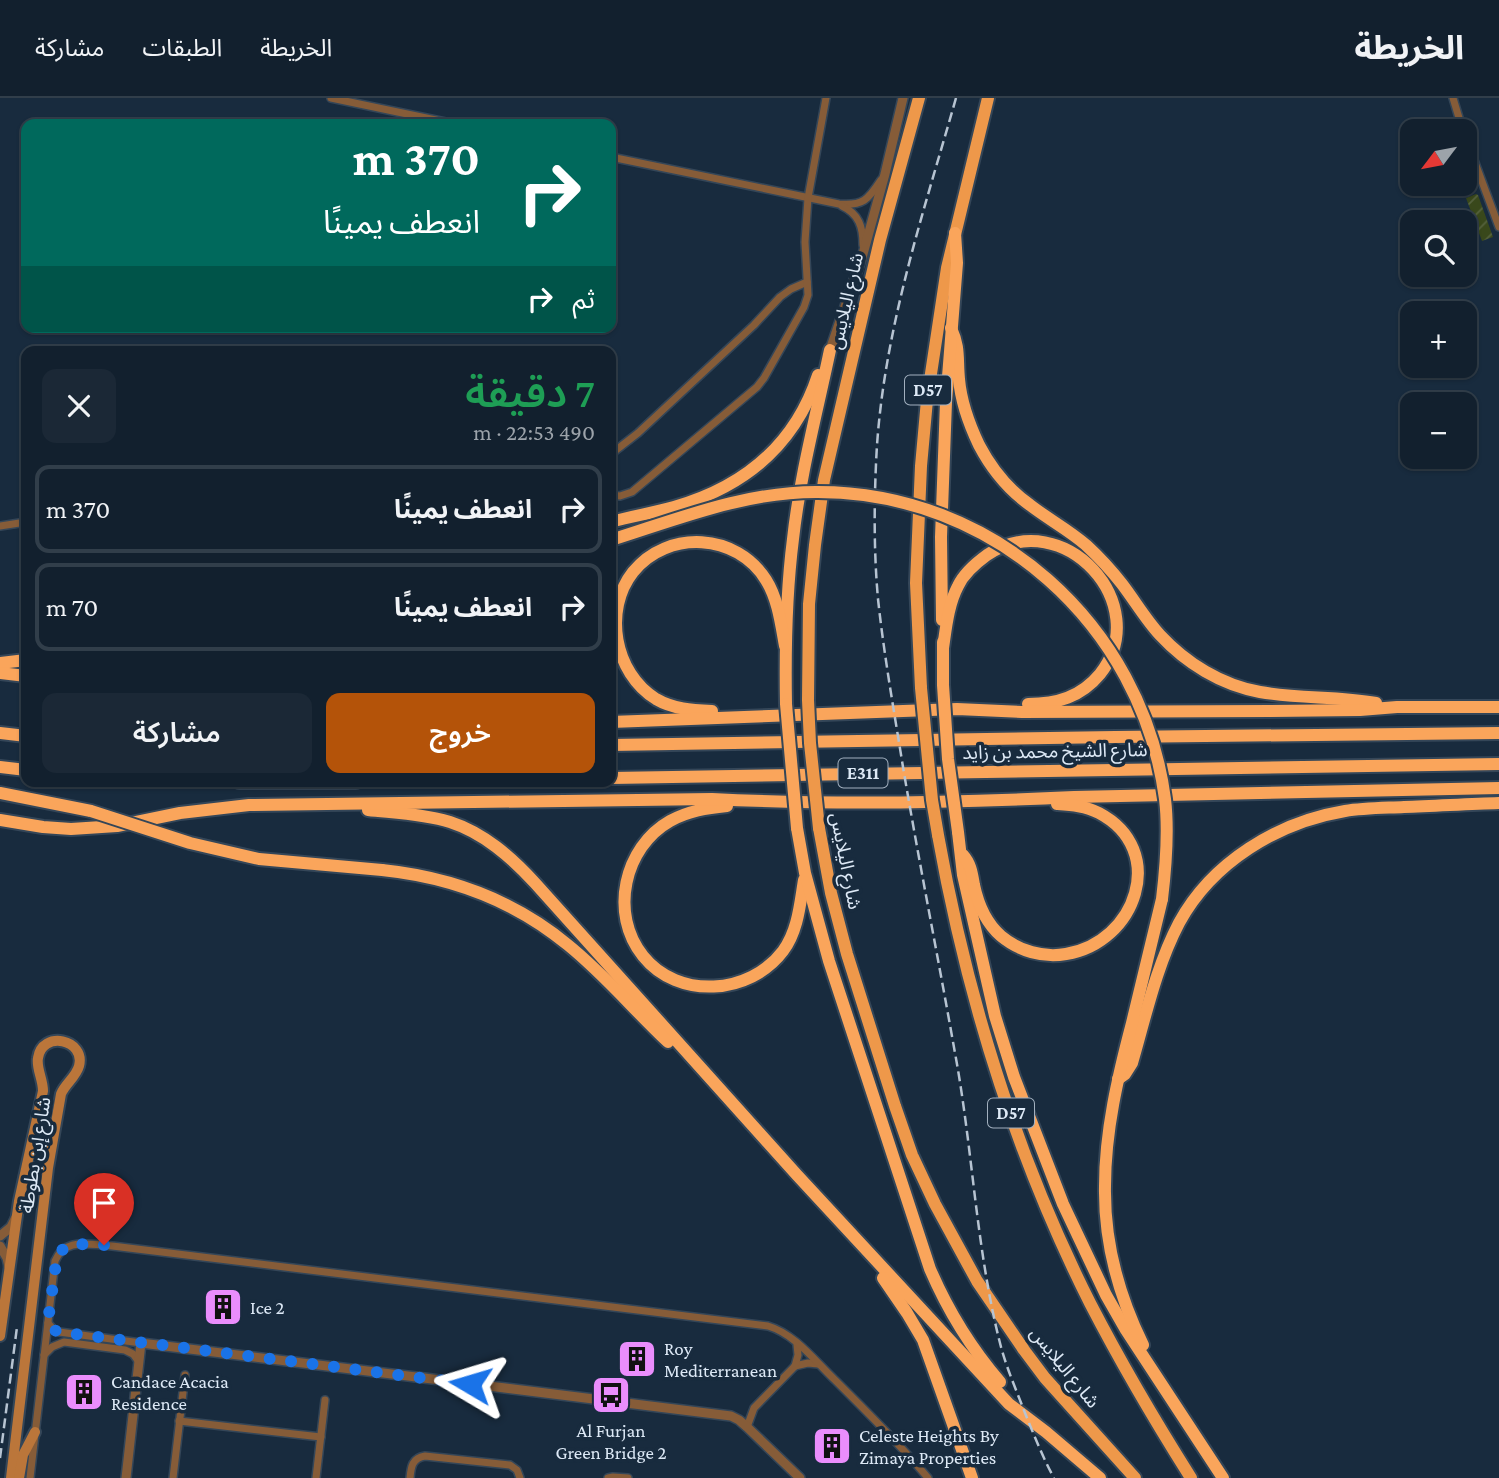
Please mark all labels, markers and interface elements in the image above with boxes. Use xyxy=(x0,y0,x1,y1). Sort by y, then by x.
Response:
text: الخريطة xyxy=(1354,29,1464,66)
text: مشاركة xyxy=(35,34,104,61)
text: الطبقات xyxy=(142,34,222,61)
text: الخريطة xyxy=(260,34,332,61)
north arrow xyxy=(1400,119,1477,196)
map controls xyxy=(1400,119,1477,469)
text: 370 m xyxy=(353,131,480,186)
icon: right xyxy=(504,147,595,238)
text: انعطف يمينًا xyxy=(323,204,480,240)
button: search xyxy=(1400,210,1477,287)
street label: شارع اليلايس xyxy=(825,251,870,352)
icon: right xyxy=(521,280,559,318)
text: ثم xyxy=(573,285,595,314)
button: + xyxy=(1400,301,1477,378)
button: close xyxy=(42,369,116,443)
text: 7 دقيقة xyxy=(465,369,595,416)
road number: D57 xyxy=(905,376,951,404)
button: − xyxy=(1400,392,1477,469)
text: 490 m · 22:53 xyxy=(473,419,595,445)
icon: right xyxy=(553,490,591,528)
text: 370 m xyxy=(46,495,110,524)
text: انعطف يمينًا xyxy=(394,495,532,524)
icon: right xyxy=(553,588,591,626)
text: 70 m xyxy=(46,593,98,622)
text: انعطف يمينًا xyxy=(394,593,532,622)
button: مشاركة xyxy=(42,693,312,773)
button: خروج xyxy=(326,693,595,773)
street label: شارع الشيخ محمد بن زايد xyxy=(962,739,1148,767)
road number: E311 xyxy=(838,758,888,788)
street label: شارع اليلايس xyxy=(823,811,866,912)
street label: شارع إبن بطوطة xyxy=(15,1095,58,1215)
road number: D57 xyxy=(988,1098,1034,1128)
pin xyxy=(74,1173,134,1245)
icon: arrive xyxy=(85,1184,123,1222)
building icon: Ice 2 xyxy=(202,1286,244,1328)
place label: Ice 2 xyxy=(250,1297,285,1318)
street label: شارع اليلايس xyxy=(1024,1322,1104,1414)
building icon: Roy Mediterranean xyxy=(616,1338,658,1380)
place label: Roy Mediterranean xyxy=(664,1338,777,1381)
position arrow xyxy=(433,1347,507,1421)
building icon: Candace Acacia Residence xyxy=(63,1371,105,1413)
place label: Candace Acacia Residence xyxy=(111,1371,229,1414)
bus stop icon: Al Furjan Green Bridge 2 xyxy=(590,1374,632,1416)
place label: Al Furjan Green Bridge 2 xyxy=(555,1420,667,1463)
building icon: Celeste Heights By Zimaya Properties xyxy=(811,1425,853,1467)
place label: Celeste Heights By Zimaya Properties xyxy=(859,1425,999,1468)

